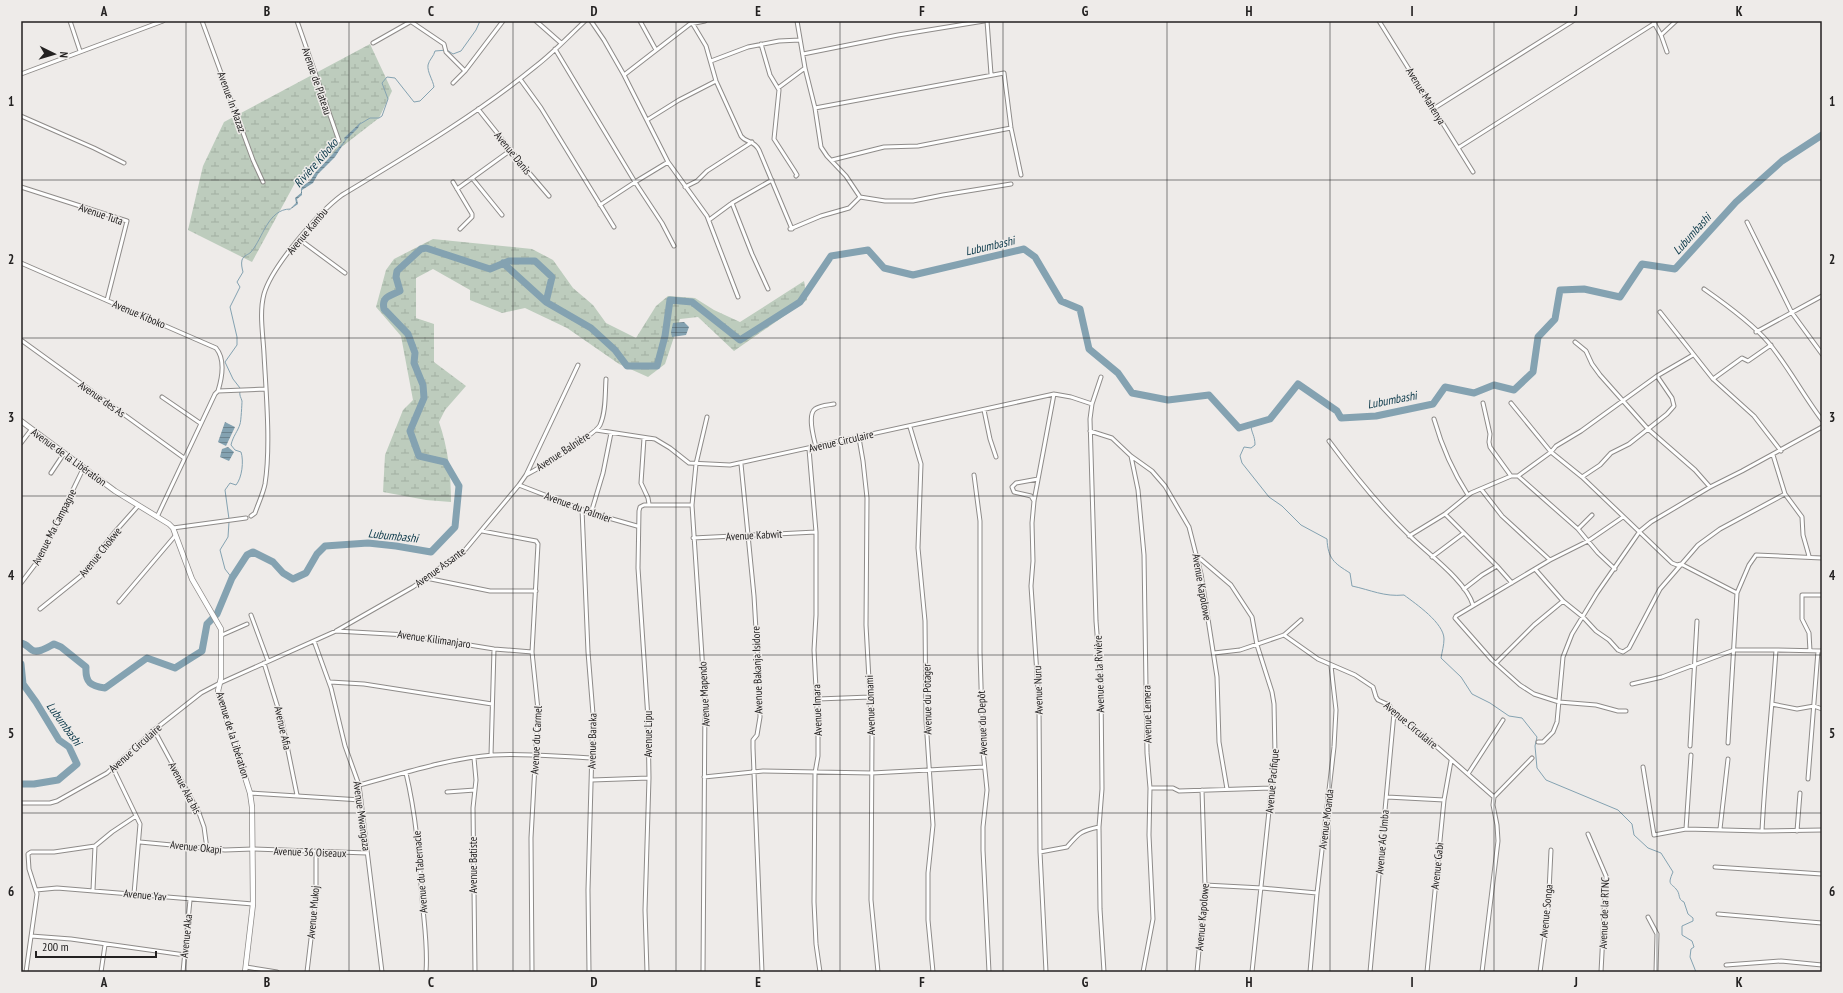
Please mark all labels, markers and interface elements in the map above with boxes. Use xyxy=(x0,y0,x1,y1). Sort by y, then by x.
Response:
text: A xyxy=(100,3,108,20)
text: B xyxy=(264,3,270,20)
text: C xyxy=(428,3,434,20)
text: D xyxy=(591,3,598,20)
text: E xyxy=(755,3,761,20)
text: F xyxy=(919,3,925,20)
text: G xyxy=(1082,3,1089,20)
text: H xyxy=(1246,3,1253,20)
text: I xyxy=(1410,3,1414,20)
text: J xyxy=(1573,3,1578,20)
text: K xyxy=(1736,3,1743,20)
north arrow xyxy=(34,34,74,74)
street label: Avenue de Plateau xyxy=(299,45,335,117)
text: N xyxy=(57,51,71,58)
street label: Avenue Mahenya xyxy=(1403,65,1449,127)
street label: Avenue In Mazaz xyxy=(215,70,249,134)
text: 1 xyxy=(8,93,14,110)
text: 1 xyxy=(1829,93,1835,110)
street label: Avenue Danis xyxy=(491,129,535,178)
water label: Rivière Kiboko xyxy=(290,134,341,190)
street label: Avenue Tuta xyxy=(77,200,125,228)
street label: Avenue Kambu xyxy=(283,205,331,257)
water label: Lubumbashi xyxy=(1669,209,1715,257)
water label: Lubumbashi xyxy=(964,232,1017,258)
text: 2 xyxy=(8,251,14,268)
text: 2 xyxy=(1829,251,1835,268)
street label: Avenue Kiboko xyxy=(110,297,168,332)
street label: Avenue des As xyxy=(76,378,128,420)
water label: Lubumbashi xyxy=(1366,387,1419,412)
text: 3 xyxy=(8,409,14,426)
text: 3 xyxy=(1829,409,1835,426)
street label: Avenue de la Libération xyxy=(29,425,110,489)
street label: Avenue Circulaire xyxy=(807,427,875,455)
street label: Avenue Balnière xyxy=(533,428,593,474)
street label: Avenue Ma Campagne xyxy=(29,486,79,567)
street label: Avenue du Palmier xyxy=(542,488,614,526)
street label: Avenue Chokwe xyxy=(76,524,125,580)
water label: Lubumbashi xyxy=(367,525,420,546)
street label: Avenue Kabwit xyxy=(726,527,782,543)
street label: Avenue Assante xyxy=(412,544,468,590)
street label: Avenue Kapolowe xyxy=(1189,553,1215,622)
text: 4 xyxy=(8,567,15,584)
text: 4 xyxy=(1829,567,1836,584)
street label: Avenue Bakanja Isidore xyxy=(748,625,766,714)
street label: Avenue Kilimanjaro xyxy=(396,627,472,651)
street label: Avenue de la Rivière xyxy=(1091,635,1107,713)
street label: Avenue Mapendo xyxy=(695,661,713,727)
street label: Avenue du Potager xyxy=(919,663,935,735)
street label: Avenue Nuru xyxy=(1030,665,1046,715)
street label: Avenue Lomami xyxy=(862,675,878,735)
street label: Avenue Imara xyxy=(809,684,825,736)
street label: Avenue Lemera xyxy=(1139,685,1155,743)
street label: Avenue de la Libération xyxy=(213,690,253,780)
street label: Avenue du Depôt xyxy=(974,690,990,756)
street label: Avenue Circulaire xyxy=(1381,698,1441,752)
water label: Lubumbashi xyxy=(44,699,86,750)
street label: Avenue Afia xyxy=(271,705,295,751)
street label: Avenue du Carmel xyxy=(527,705,545,775)
street label: Avenue Lipu xyxy=(641,710,655,757)
street label: Avenue Baraka xyxy=(585,713,599,769)
street label: Avenue Circulaire xyxy=(106,720,165,775)
text: 5 xyxy=(8,725,14,742)
text: 5 xyxy=(1829,725,1835,742)
street label: Avenue Pacifique xyxy=(1262,748,1282,814)
street label: Avenue Aka bis xyxy=(165,760,205,817)
street label: Avenue Mwangaza xyxy=(350,780,374,852)
street label: Avenue Moanda xyxy=(1315,788,1337,850)
street label: Avenue AG Umba xyxy=(1372,809,1392,875)
street label: Avenue du Tabernacle xyxy=(409,830,431,914)
street label: Avenue Batiste xyxy=(466,836,480,893)
street label: Avenue Okapi xyxy=(169,837,223,857)
street label: Avenue Gabi xyxy=(1428,842,1446,890)
street label: Avenue 36 Oiseaux xyxy=(273,844,347,860)
street label: Avenue de la RTNC xyxy=(1596,877,1612,949)
street label: Avenue Kapolowe xyxy=(1192,882,1212,951)
text: 6 xyxy=(8,883,14,900)
text: 6 xyxy=(1829,883,1835,900)
street label: Avenue Songa xyxy=(1536,884,1556,938)
street label: Avenue Mukoj xyxy=(304,885,322,939)
street label: Avenue Yav xyxy=(123,886,168,904)
street label: Avenue Aka xyxy=(177,914,195,958)
scale bar xyxy=(36,933,156,959)
text: 200 m xyxy=(42,939,69,954)
text: A xyxy=(100,974,108,991)
text: B xyxy=(264,974,270,991)
text: C xyxy=(428,974,434,991)
text: D xyxy=(591,974,598,991)
text: E xyxy=(755,974,761,991)
text: F xyxy=(919,974,925,991)
text: G xyxy=(1082,974,1089,991)
text: H xyxy=(1246,974,1253,991)
text: I xyxy=(1410,974,1414,991)
text: J xyxy=(1573,974,1578,991)
text: K xyxy=(1736,974,1743,991)

